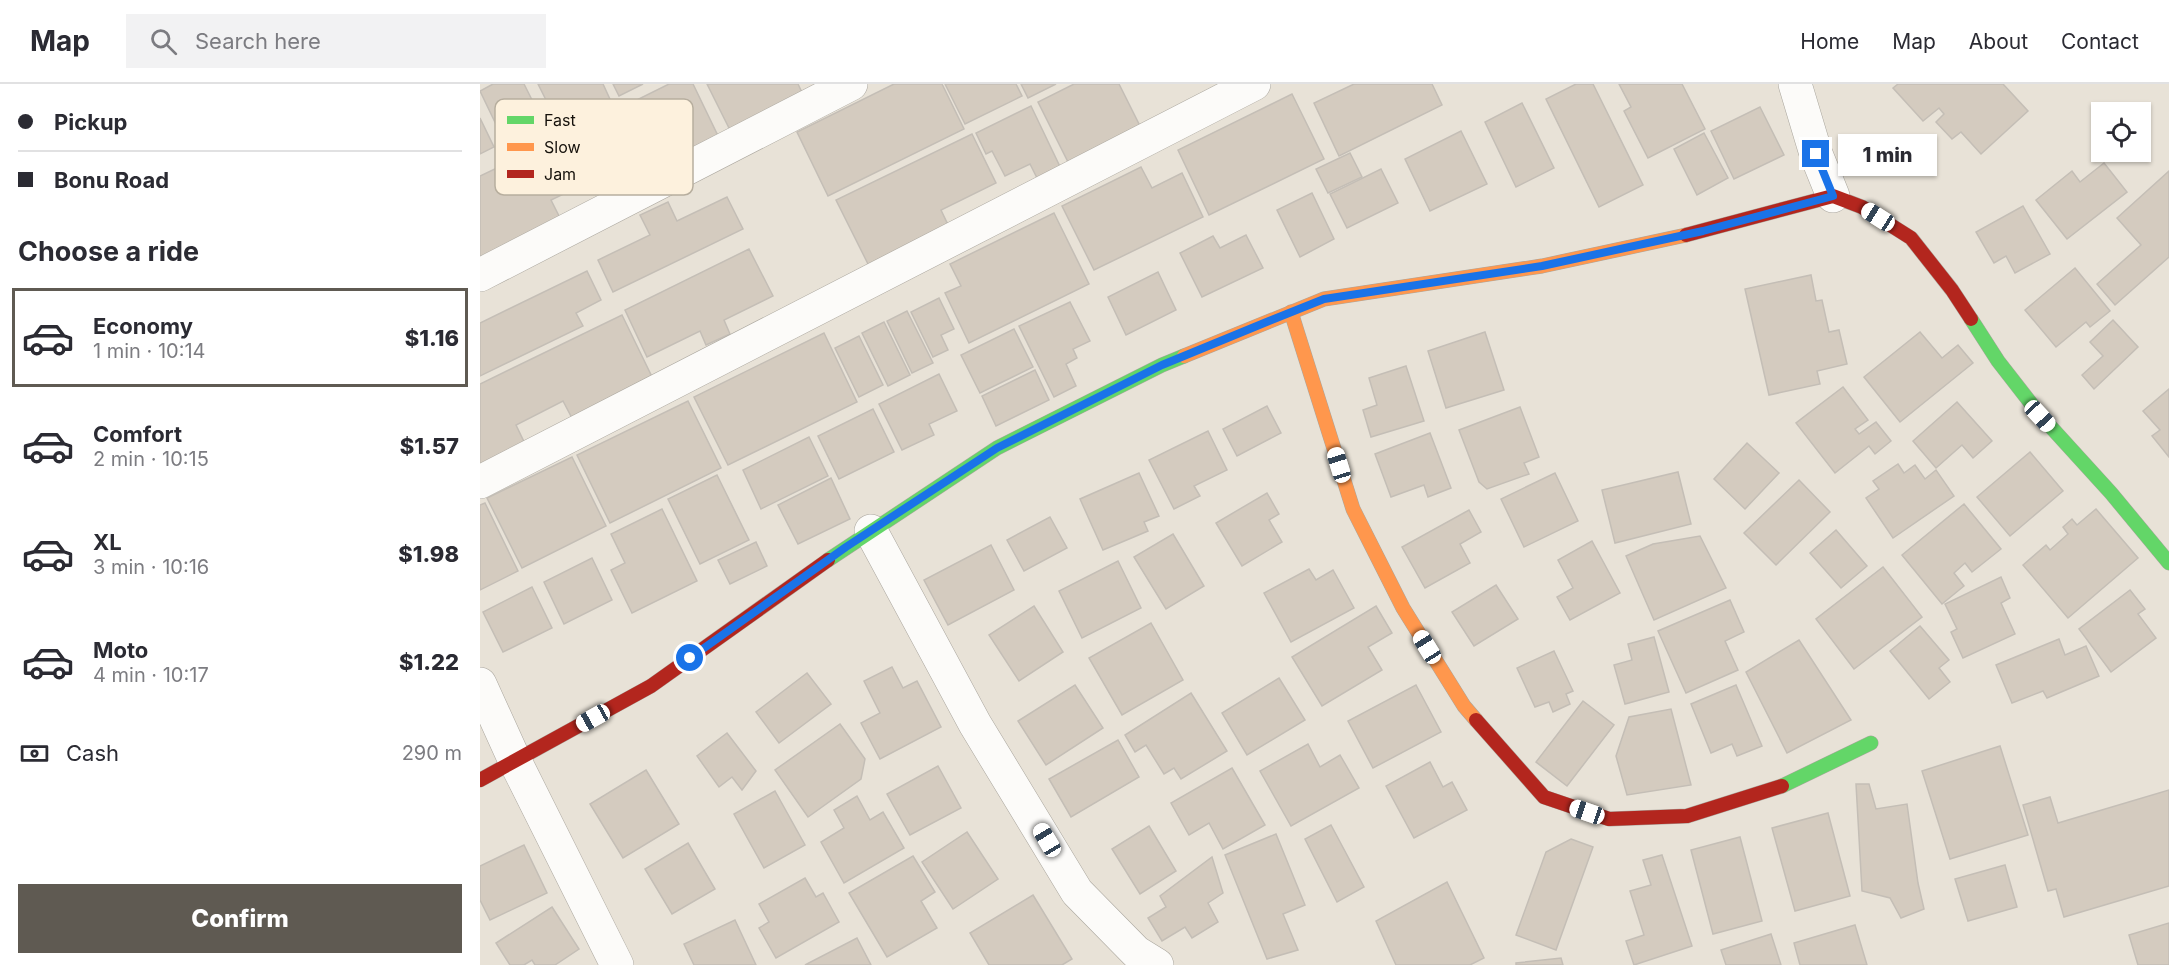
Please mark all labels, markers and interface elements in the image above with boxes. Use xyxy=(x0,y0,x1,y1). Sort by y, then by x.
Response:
search box xyxy=(126,14,546,68)
text: Map xyxy=(30,24,90,58)
icon: search xyxy=(147,25,180,58)
text: Search here xyxy=(195,28,321,54)
text: Home xyxy=(1800,29,1859,54)
text: Map xyxy=(1892,29,1936,54)
text: About xyxy=(1969,29,2028,54)
text: Contact xyxy=(2061,29,2139,54)
legend xyxy=(495,99,693,195)
map controls xyxy=(2091,102,2151,162)
button: locate xyxy=(2091,102,2151,162)
text: Pickup xyxy=(54,109,128,135)
text: Fast xyxy=(544,110,576,130)
callout: 1 min xyxy=(1837,133,1936,175)
text: Slow xyxy=(544,137,581,157)
route end xyxy=(1802,140,1829,167)
text: 1 min xyxy=(1862,143,1913,167)
text: Jam xyxy=(544,164,576,184)
text: Bonu Road xyxy=(54,167,169,193)
car xyxy=(1858,200,1898,234)
text: Choose a ride xyxy=(18,235,199,268)
icon: car xyxy=(21,311,75,365)
text: Economy xyxy=(93,313,193,339)
text: $1.16 xyxy=(405,325,459,351)
text: 1 min · 10:14 xyxy=(93,339,206,363)
car xyxy=(2021,397,2059,435)
icon: car xyxy=(21,419,75,473)
text: Comfort xyxy=(93,421,182,447)
text: $1.57 xyxy=(400,433,459,459)
car xyxy=(1325,445,1353,485)
text: 2 min · 10:15 xyxy=(93,447,209,471)
icon: car xyxy=(21,527,75,581)
text: XL xyxy=(93,529,122,555)
text: $1.98 xyxy=(398,541,459,567)
text: 3 min · 10:16 xyxy=(93,555,209,579)
car xyxy=(1410,627,1444,667)
icon: car xyxy=(21,635,75,689)
text: Moto xyxy=(93,637,148,663)
route start xyxy=(676,644,703,671)
text: $1.22 xyxy=(399,649,459,675)
text: 4 min · 10:17 xyxy=(93,663,209,687)
car xyxy=(573,701,613,735)
icon: cash xyxy=(18,737,51,770)
text: Cash xyxy=(66,740,119,766)
text: 290 m xyxy=(402,741,462,765)
car xyxy=(1567,798,1607,826)
car xyxy=(1030,820,1064,860)
button: Confirm xyxy=(18,884,462,953)

